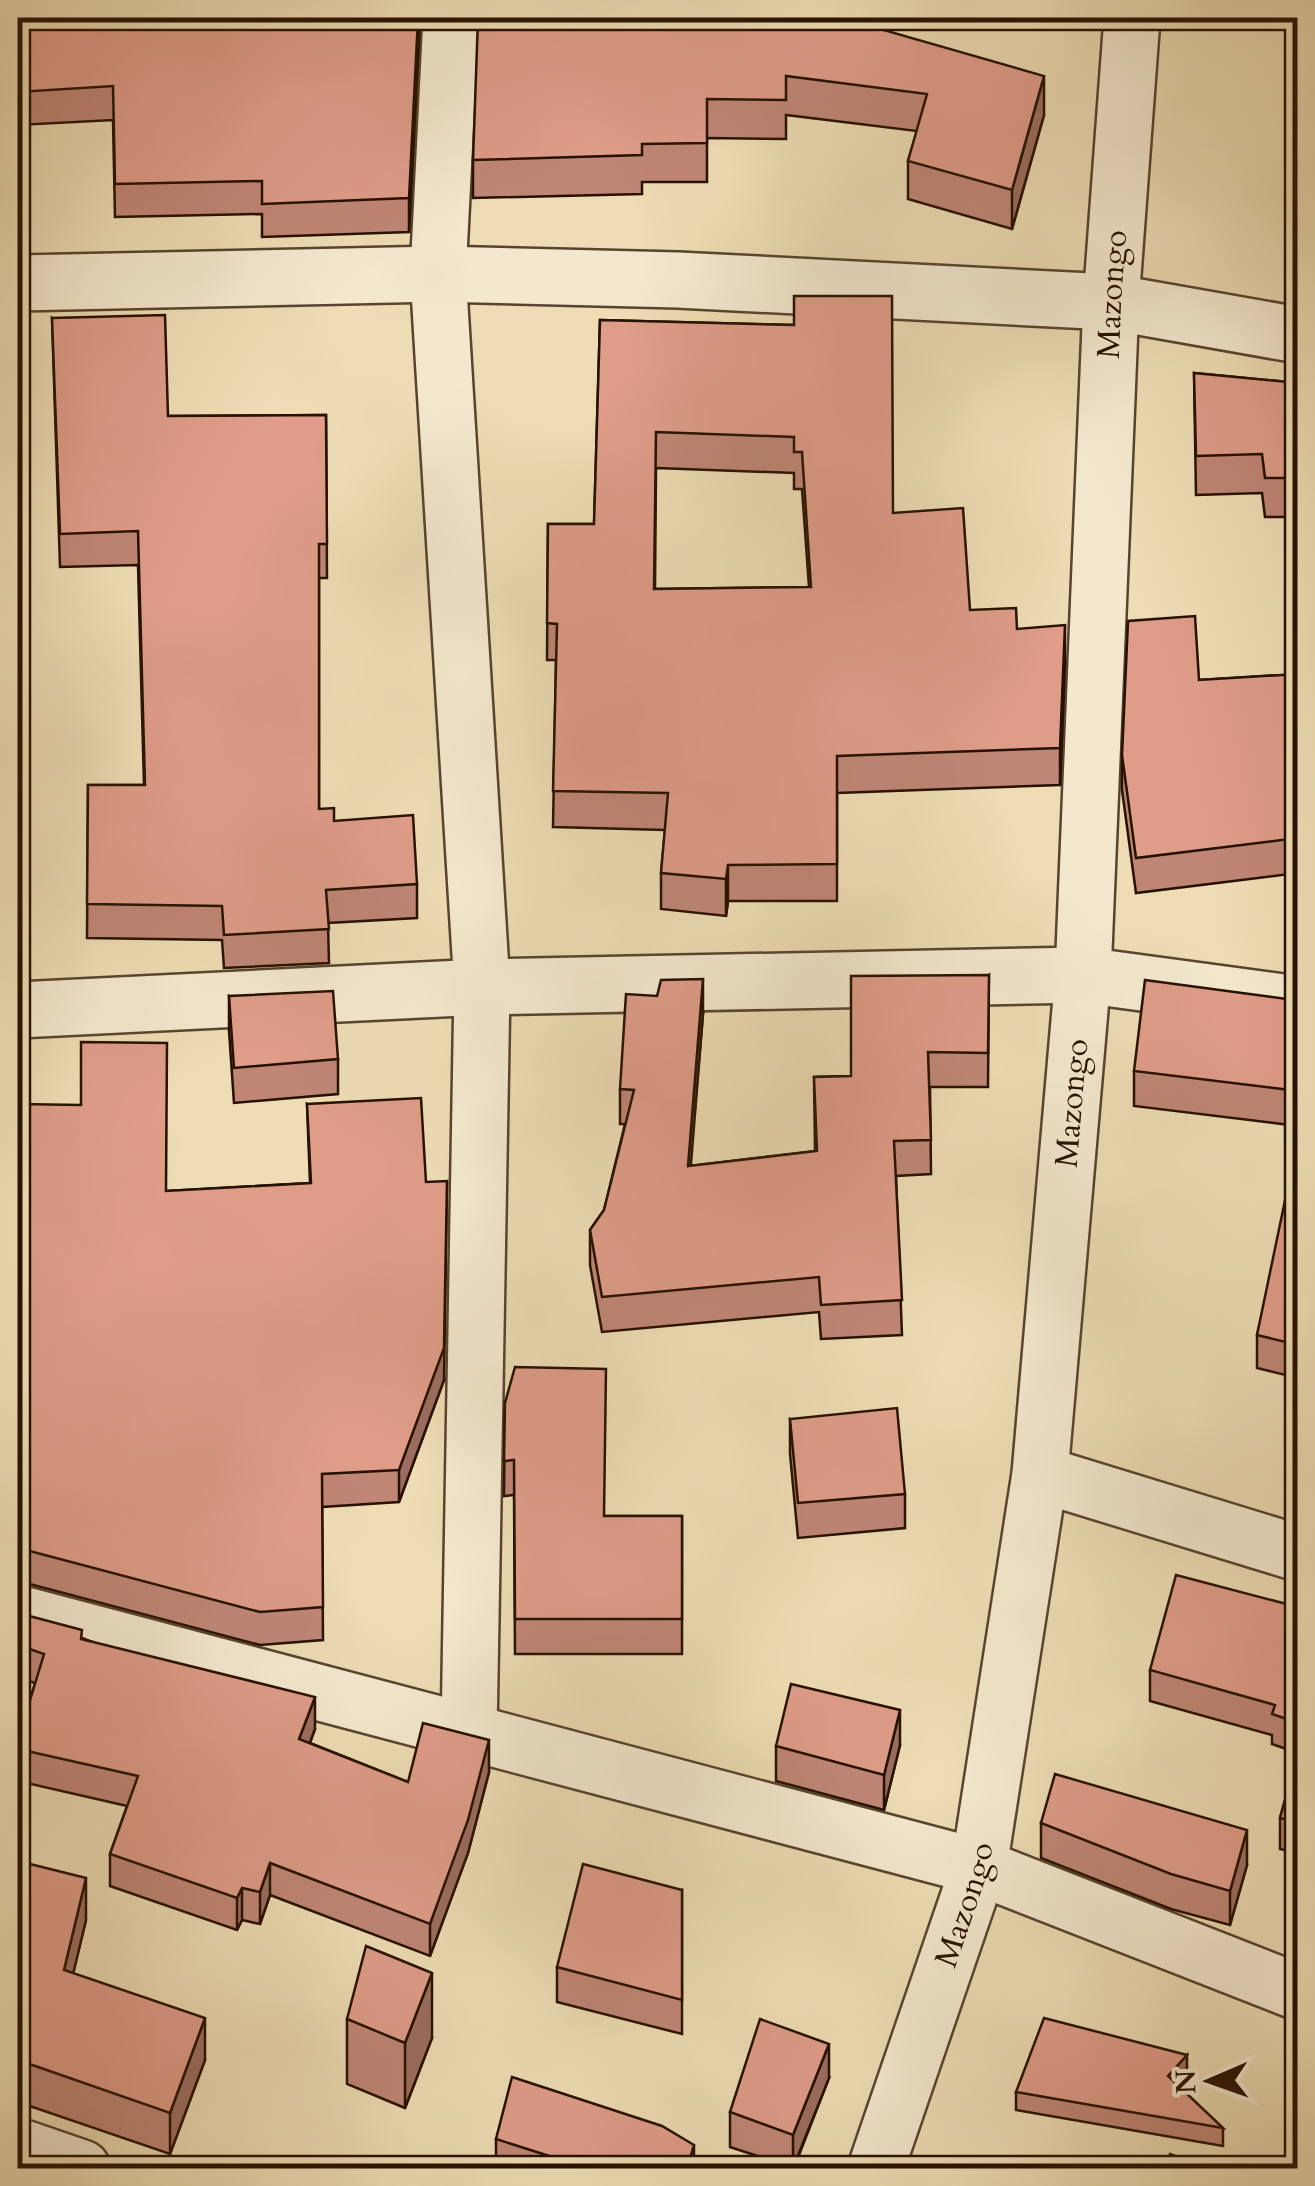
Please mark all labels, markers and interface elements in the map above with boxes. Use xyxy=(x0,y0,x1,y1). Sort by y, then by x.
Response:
street label: Mazongo xyxy=(1087,228,1138,360)
street label: Mazongo xyxy=(1044,1037,1099,1169)
street label: Mazongo xyxy=(924,1840,1004,1973)
north arrow xyxy=(1160,2031,1260,2131)
text: N xyxy=(1167,2069,1205,2095)

